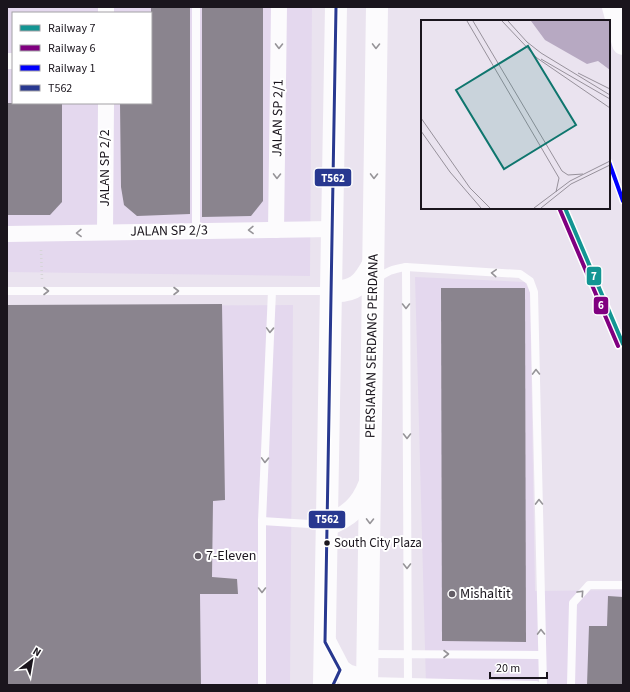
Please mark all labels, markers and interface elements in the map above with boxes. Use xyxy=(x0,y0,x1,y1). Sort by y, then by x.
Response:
legend xyxy=(12,12,152,104)
text: Railway 7 xyxy=(48,20,95,37)
inset map xyxy=(421,20,610,209)
text: Railway 6 xyxy=(48,40,95,57)
one-way arrow xyxy=(275,43,283,49)
one-way arrow xyxy=(372,43,380,49)
text: Railway 1 xyxy=(48,60,95,77)
street label: JALAN SP 2/1 xyxy=(267,79,289,157)
text: T562 xyxy=(48,80,72,97)
street label: JALAN SP 2/2 xyxy=(95,129,115,207)
line badge: T562 xyxy=(314,168,352,187)
text: T562 xyxy=(321,171,345,186)
one-way arrow xyxy=(273,173,281,179)
one-way arrow xyxy=(370,173,378,179)
street label: JALAN SP 2/3 xyxy=(130,220,208,242)
one-way arrow xyxy=(248,226,254,234)
one-way arrow xyxy=(76,229,82,237)
street label: PERSIARAN SERDANG PERDANA xyxy=(360,253,384,438)
line badge: 7 xyxy=(586,266,602,286)
one-way arrow xyxy=(491,268,497,277)
text: 7 xyxy=(591,269,597,284)
one-way arrow xyxy=(43,287,49,295)
one-way arrow xyxy=(173,287,179,295)
line badge: 6 xyxy=(593,296,609,315)
text: 6 xyxy=(598,298,604,313)
one-way arrow xyxy=(402,303,410,309)
one-way arrow xyxy=(266,327,274,333)
one-way arrow xyxy=(532,369,540,375)
one-way arrow xyxy=(403,433,411,439)
one-way arrow xyxy=(260,457,269,463)
one-way arrow xyxy=(535,499,543,505)
line badge: T562 xyxy=(308,510,346,529)
text: T562 xyxy=(315,512,339,527)
one-way arrow xyxy=(365,518,374,524)
place label: South City Plaza xyxy=(334,534,422,552)
marker: South City Plaza xyxy=(322,538,332,548)
place label: 7-Eleven xyxy=(206,546,256,566)
marker: 7-Eleven xyxy=(193,551,203,561)
one-way arrow xyxy=(403,563,411,569)
place label: Mishaltit xyxy=(460,584,511,604)
one-way arrow xyxy=(258,587,266,593)
marker: Mishaltit xyxy=(447,589,457,599)
one-way arrow xyxy=(576,591,583,598)
one-way arrow xyxy=(537,629,546,635)
north arrow xyxy=(12,640,52,680)
text: N xyxy=(30,644,44,660)
one-way arrow xyxy=(443,650,449,658)
scale bar xyxy=(490,654,547,680)
text: 20 m xyxy=(496,660,520,677)

